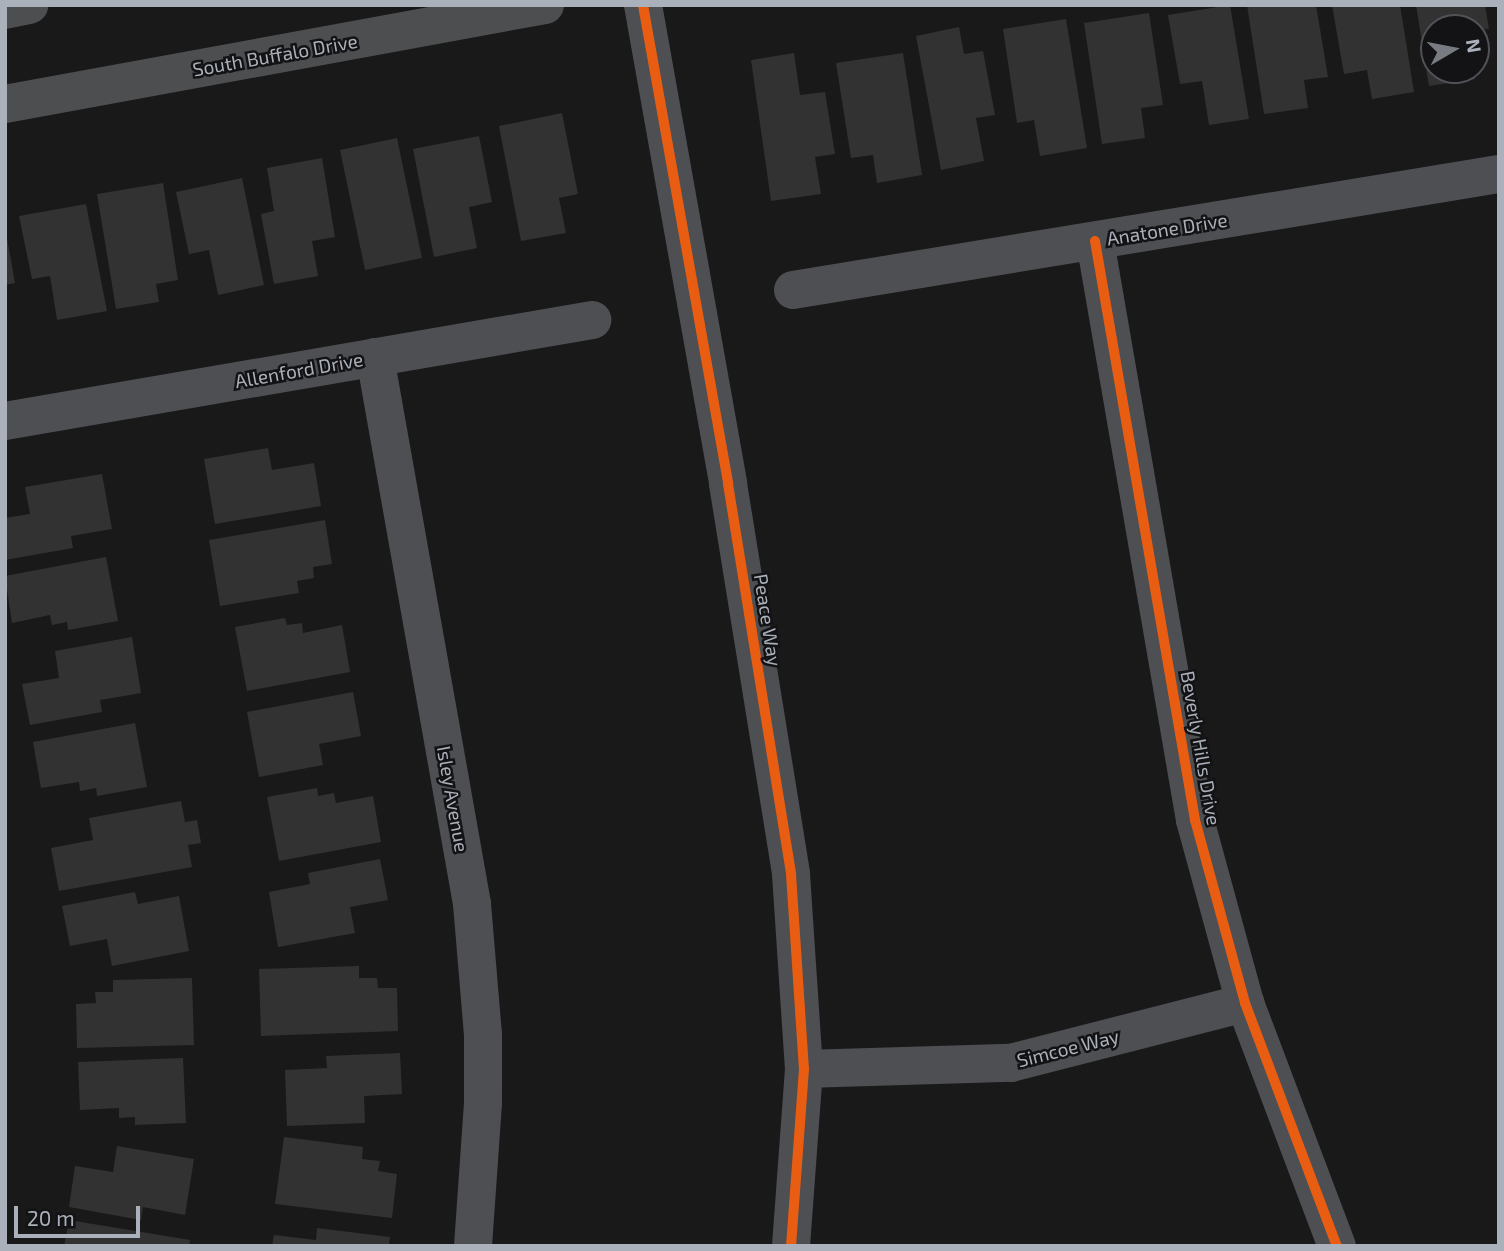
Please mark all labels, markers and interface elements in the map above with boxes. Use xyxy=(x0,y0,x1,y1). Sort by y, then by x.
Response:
north arrow xyxy=(1420,14,1490,84)
street label: South Buffalo Drive xyxy=(191,29,359,81)
text: N xyxy=(1462,37,1487,54)
street label: Anatone Drive xyxy=(1105,208,1229,250)
street label: Allenford Drive xyxy=(233,347,365,393)
street label: Peace Way xyxy=(749,572,787,668)
street label: Beverly Hills Drive xyxy=(1176,669,1226,827)
street label: Isley Avenue xyxy=(432,744,474,854)
street label: Simcoe Way xyxy=(1014,1024,1122,1072)
scale bar xyxy=(18,1192,144,1236)
text: 20 m xyxy=(27,1205,75,1230)

